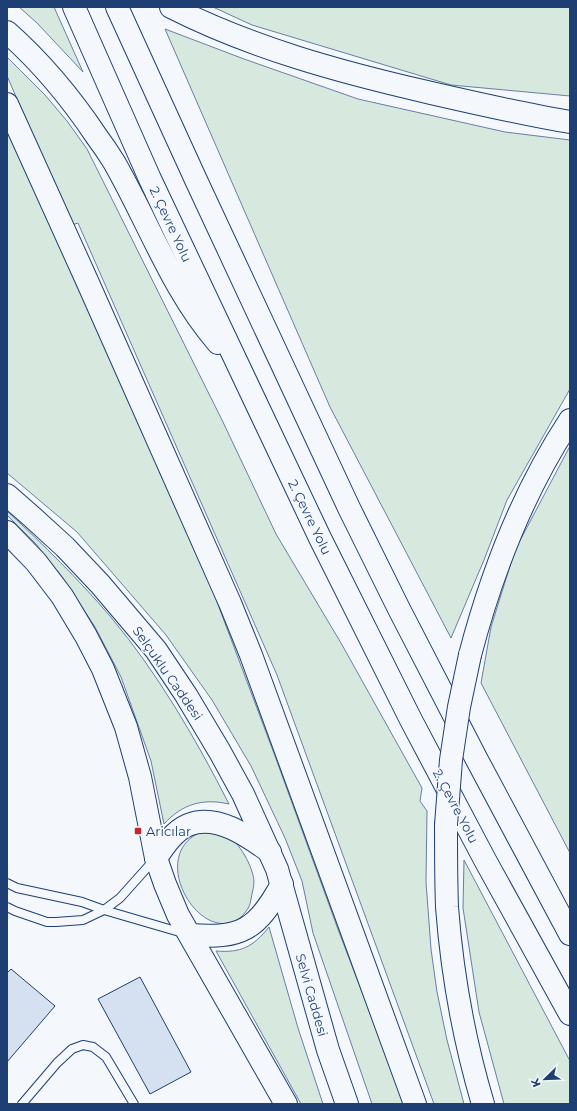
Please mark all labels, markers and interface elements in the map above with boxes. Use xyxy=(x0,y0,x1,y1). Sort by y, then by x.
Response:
street label: 2. Çevre Yolu xyxy=(147,184,195,264)
street label: 2. Çevre Yolu xyxy=(285,477,335,557)
street label: Selçuklu Caddesi xyxy=(130,623,206,723)
street label: 2. Çevre Yolu xyxy=(430,766,482,846)
place label: Aricılar xyxy=(146,823,191,839)
marker: Aricılar xyxy=(133,826,143,836)
street label: Selvi Caddesi xyxy=(293,952,331,1038)
north arrow xyxy=(525,1059,565,1099)
text: K xyxy=(527,1076,544,1089)

